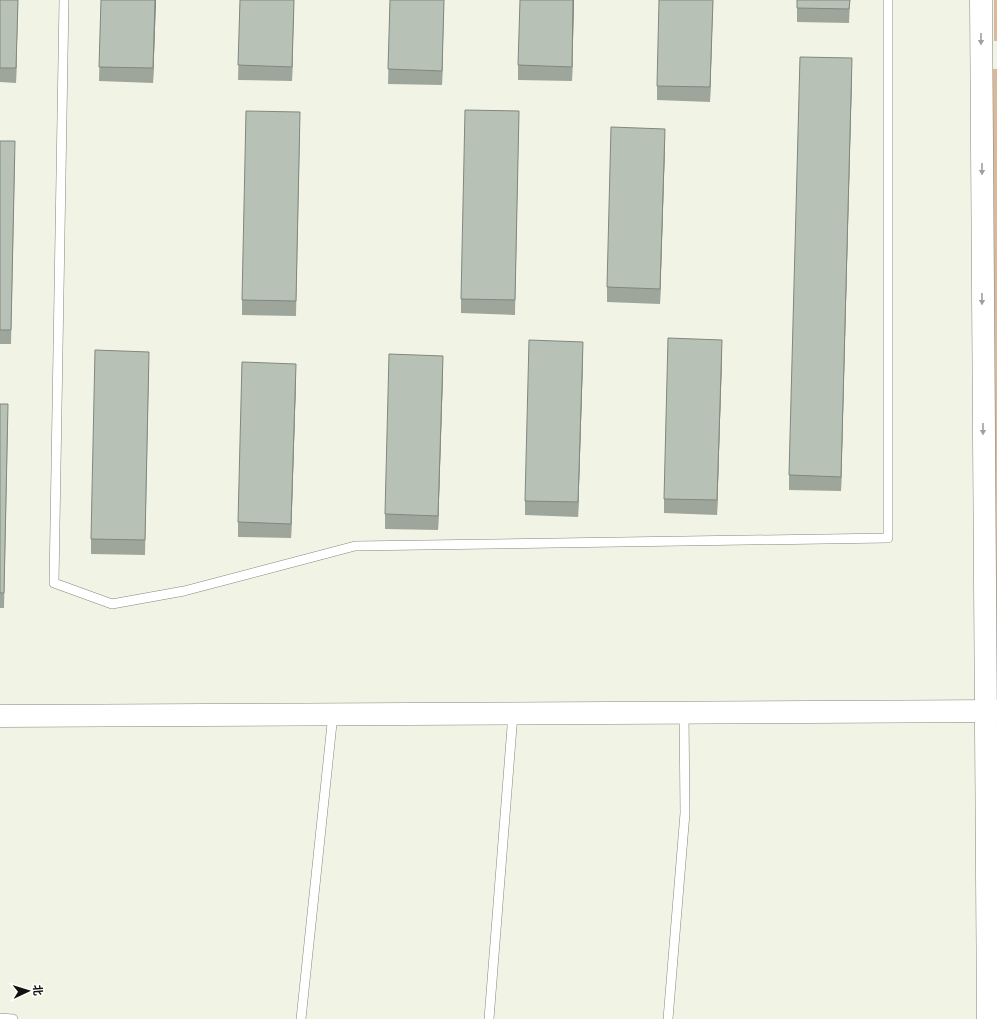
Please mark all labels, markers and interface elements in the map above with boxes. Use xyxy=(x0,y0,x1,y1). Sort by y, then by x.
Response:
one-way arrow xyxy=(978,33,984,46)
one-way arrow xyxy=(979,163,985,176)
one-way arrow xyxy=(979,293,986,305)
one-way arrow xyxy=(980,423,986,436)
north arrow xyxy=(8,971,48,1011)
text: 北 xyxy=(32,984,45,996)

